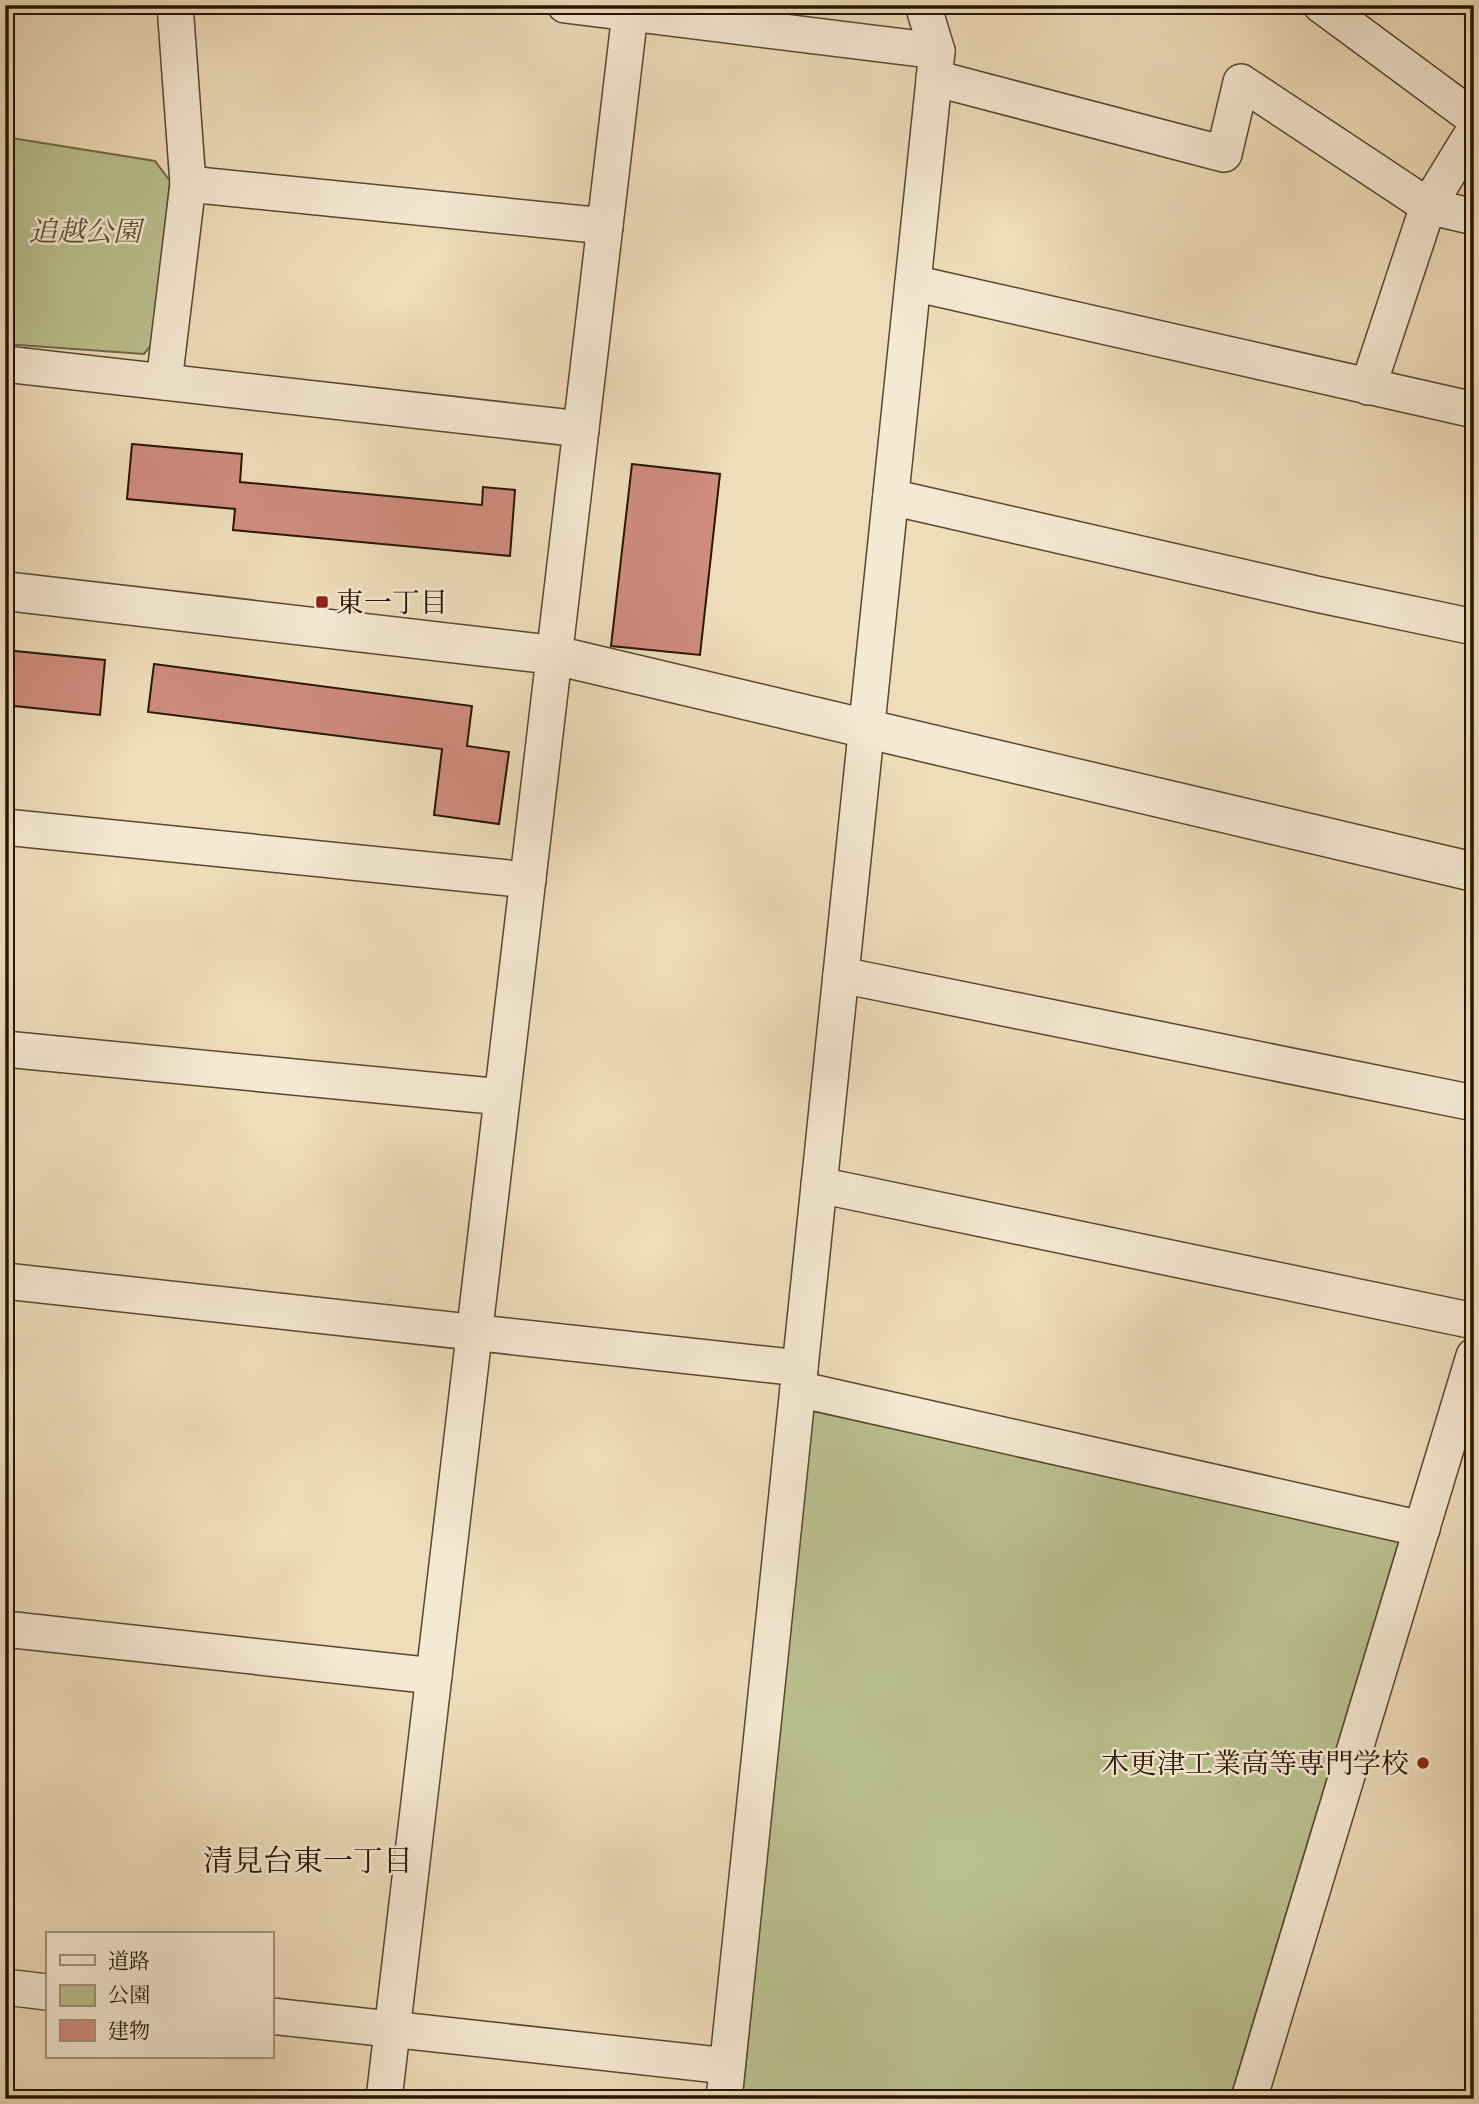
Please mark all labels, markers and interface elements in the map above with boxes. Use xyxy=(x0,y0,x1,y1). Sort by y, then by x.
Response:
park label: 追越公園 xyxy=(29,210,145,251)
place label: 東一丁目 xyxy=(336,581,448,622)
marker: 東一丁目 xyxy=(314,594,330,610)
place label: 木更津工業高等専門学校 xyxy=(1101,1742,1409,1783)
marker: 木更津工業高等専門学校 xyxy=(1415,1755,1431,1771)
district label: 清見台東一丁目 xyxy=(203,1838,413,1882)
legend xyxy=(46,1932,273,2058)
text: 道路 xyxy=(108,1945,150,1976)
text: 公園 xyxy=(108,1979,150,2010)
text: 建物 xyxy=(108,2015,150,2046)

